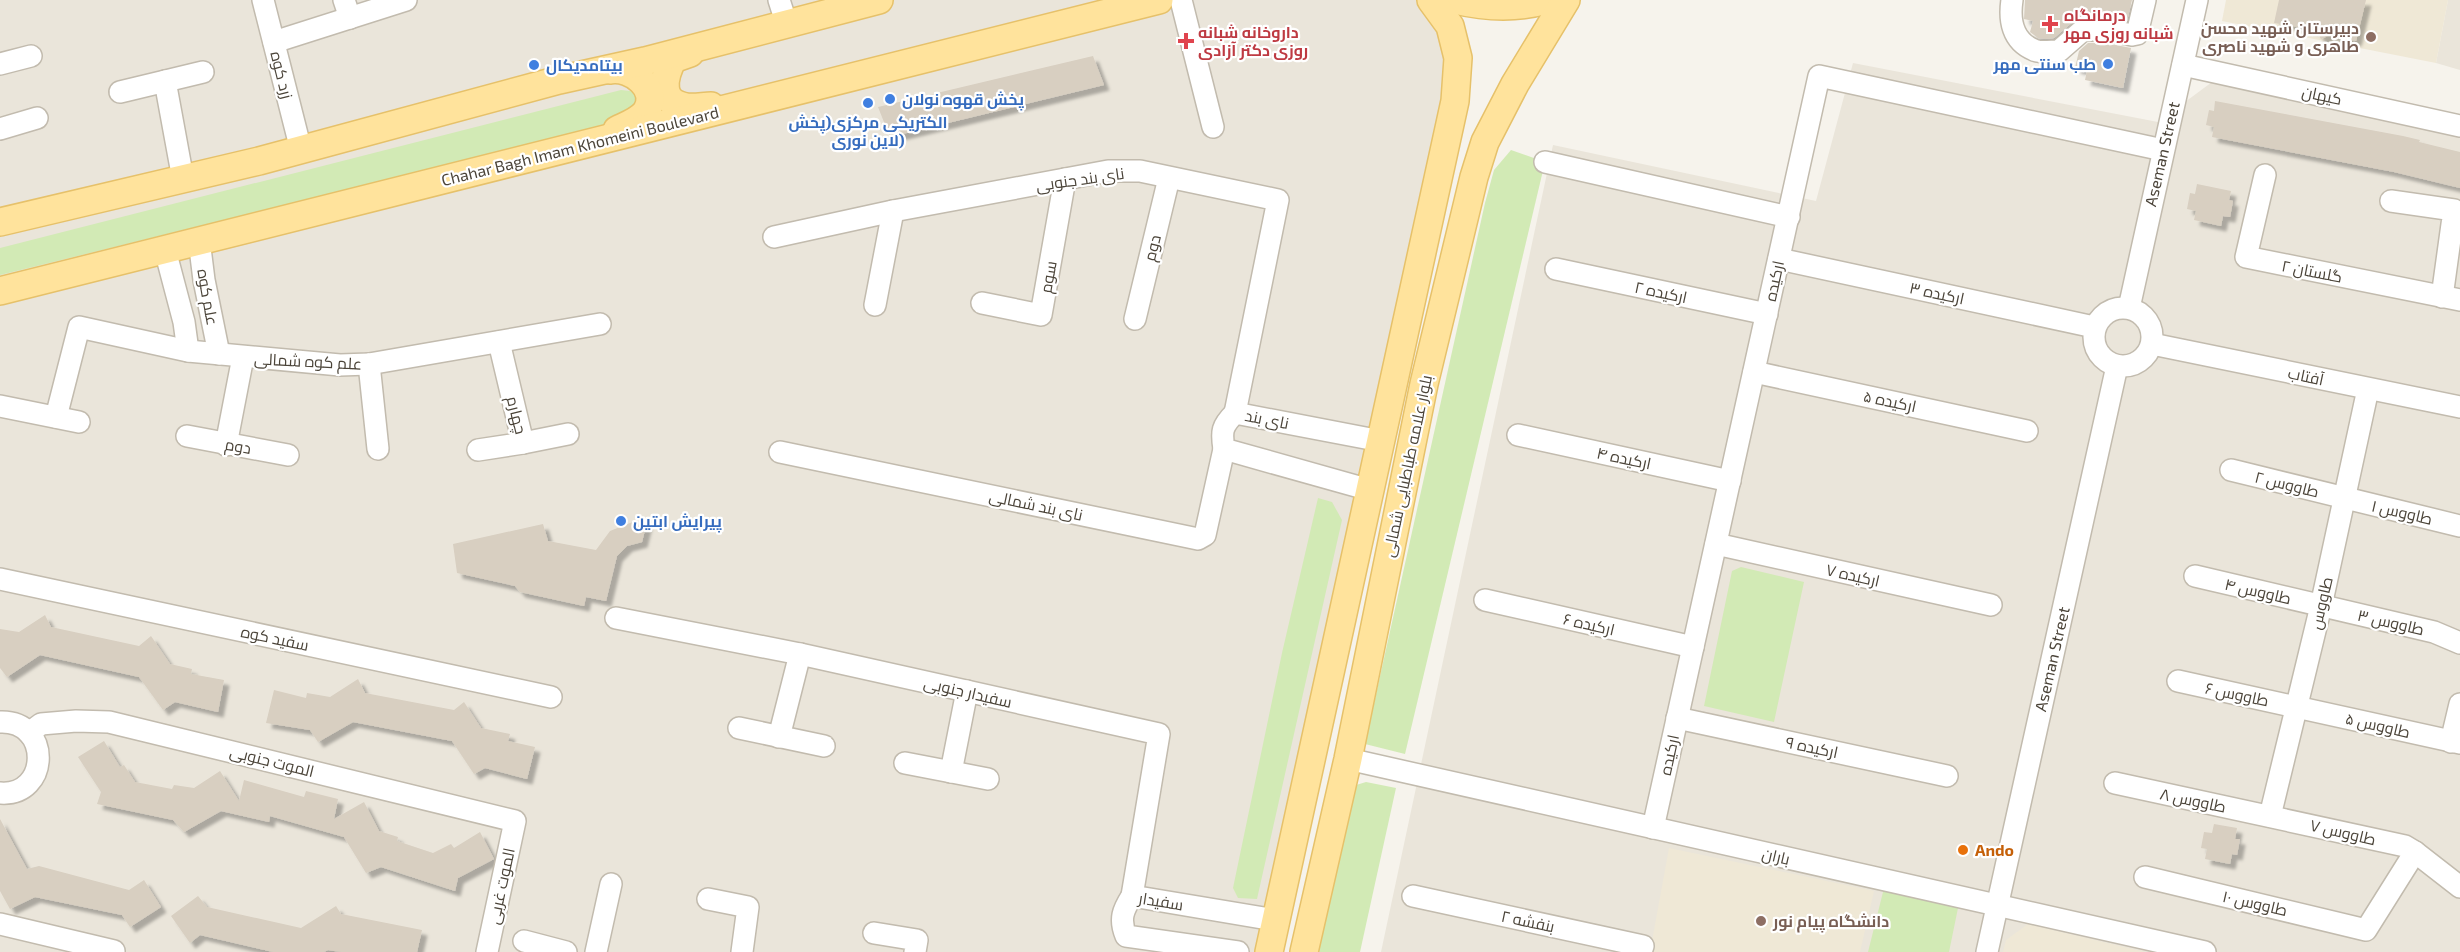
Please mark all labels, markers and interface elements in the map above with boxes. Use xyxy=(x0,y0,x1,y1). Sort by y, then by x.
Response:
place label: درمانگاه شبانه روزی مهر xyxy=(2063,5,2173,43)
marker: درمانگاه شبانه روزی مهر xyxy=(2041,15,2059,33)
place label: دبیرستان شهید محسن طاهری و شهید ناصری xyxy=(2201,18,2359,56)
place label: داروخانه شبانه روزی دکتر آزادی xyxy=(1198,22,1308,60)
marker: دبیرستان شهید محسن طاهری و شهید ناصری xyxy=(2364,30,2378,44)
marker: داروخانه شبانه روزی دکتر آزادی xyxy=(1179,34,1193,48)
street label: زرد کوه xyxy=(266,49,298,101)
place label: طب سنتی مهر xyxy=(1992,54,2096,74)
place label: بیتامدیکال xyxy=(546,55,623,75)
marker: طب سنتی مهر xyxy=(2101,57,2115,71)
marker: بیتامدیکال xyxy=(527,58,541,72)
street label: کیهان xyxy=(2300,81,2344,110)
place label: پخش قهوه نولان xyxy=(902,89,1024,111)
marker: پخش قهوه نولان xyxy=(883,92,897,106)
marker: الکتریکی مرکزی(پخش لاین نوری) xyxy=(861,96,875,110)
street label: Aseman Street xyxy=(2140,100,2183,208)
street label: Chahar Bagh Imam Khomeini Boulevard xyxy=(439,102,721,189)
place label: الکتریکی مرکزی(پخش لاین نوری) xyxy=(789,112,948,150)
street label: نای بند جنوبی xyxy=(1034,163,1126,196)
street label: دوم xyxy=(1139,233,1167,264)
street label: گلستان ۲ xyxy=(2280,255,2344,288)
street label: سوم xyxy=(1035,259,1063,295)
street label: ارکیده xyxy=(1760,259,1788,303)
street label: علم کوه xyxy=(191,267,223,327)
street label: ارکیده ۲ xyxy=(1633,277,1689,307)
street label: ارکیده ۳ xyxy=(1908,277,1966,309)
street label: علم کوه شمالی xyxy=(253,348,362,376)
street label: آفتاب xyxy=(2286,362,2326,390)
street label: بلوار علامه طباطبایی شمالی xyxy=(1378,373,1437,559)
street label: ارکیده ۵ xyxy=(1862,386,1918,416)
street label: چهارم xyxy=(501,394,531,437)
street label: نای بند xyxy=(1243,405,1291,434)
street label: دوم xyxy=(223,434,253,460)
street label: ارکیده ۴ xyxy=(1595,442,1653,474)
street label: طاووس ۲ xyxy=(2253,466,2321,503)
street label: نای بند شمالی xyxy=(987,485,1085,526)
street label: طاووس ۱ xyxy=(2369,495,2434,530)
place label: پیرایش ابتین xyxy=(633,511,722,533)
marker: پیرایش ابتین xyxy=(614,514,628,528)
street label: ارکیده ۷ xyxy=(1824,559,1882,591)
street label: طاووس ۴ xyxy=(2223,574,2293,609)
street label: طاووس xyxy=(2305,575,2338,632)
street label: Aseman Street xyxy=(2030,605,2073,713)
street label: طاووس ۳ xyxy=(2355,605,2426,640)
street label: ارکیده ۶ xyxy=(1561,608,1617,640)
street label: سفید کوه xyxy=(239,621,311,655)
street label: سفیدار جنوبی xyxy=(922,672,1014,713)
street label: طاووس ۶ xyxy=(2203,677,2271,711)
street label: طاووس ۵ xyxy=(2343,708,2412,743)
street label: ارکیده ۹ xyxy=(1784,732,1840,762)
street label: ارکیده xyxy=(1655,733,1683,777)
street label: الموت جنوبی xyxy=(228,741,316,782)
street label: طاووس ۸ xyxy=(2158,783,2228,818)
street label: طاووس ۷ xyxy=(2308,815,2378,850)
place label: Ando xyxy=(1975,840,2014,859)
street label: باران xyxy=(1760,843,1792,870)
marker: Ando xyxy=(1956,843,1970,857)
street label: الموت غربی xyxy=(483,846,520,926)
street label: طاووس ۱۰ xyxy=(2220,886,2289,921)
street label: سفیدار xyxy=(1136,887,1185,914)
street label: بنفشه ۲ xyxy=(1499,906,1557,936)
place label: دانشگاه پیام نور xyxy=(1772,911,1889,933)
marker: دانشگاه پیام نور xyxy=(1754,914,1768,928)

